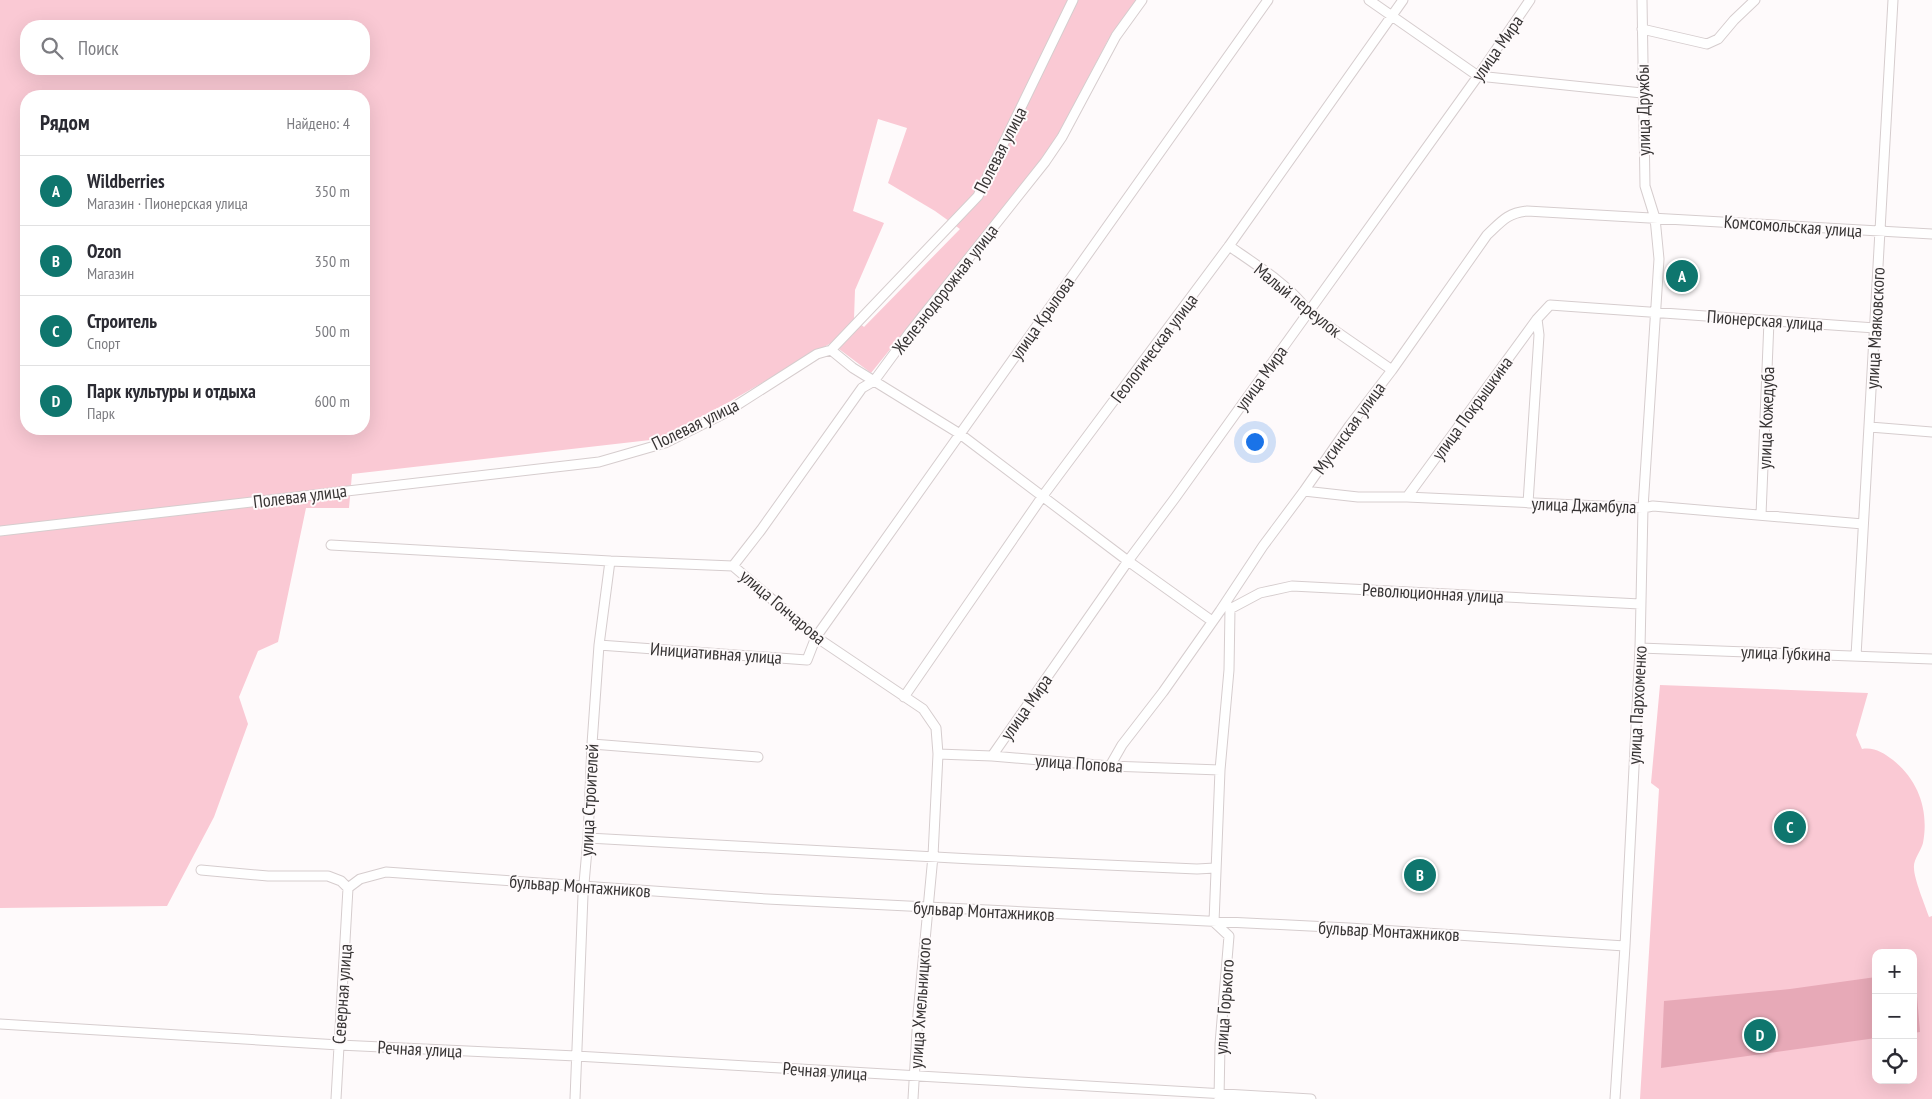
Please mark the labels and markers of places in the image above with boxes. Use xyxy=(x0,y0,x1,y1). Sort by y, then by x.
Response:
pin: A xyxy=(1666,257,1698,295)
pin: C xyxy=(1774,808,1806,846)
pin: B xyxy=(1404,856,1436,894)
pin: D xyxy=(1744,1016,1776,1054)

